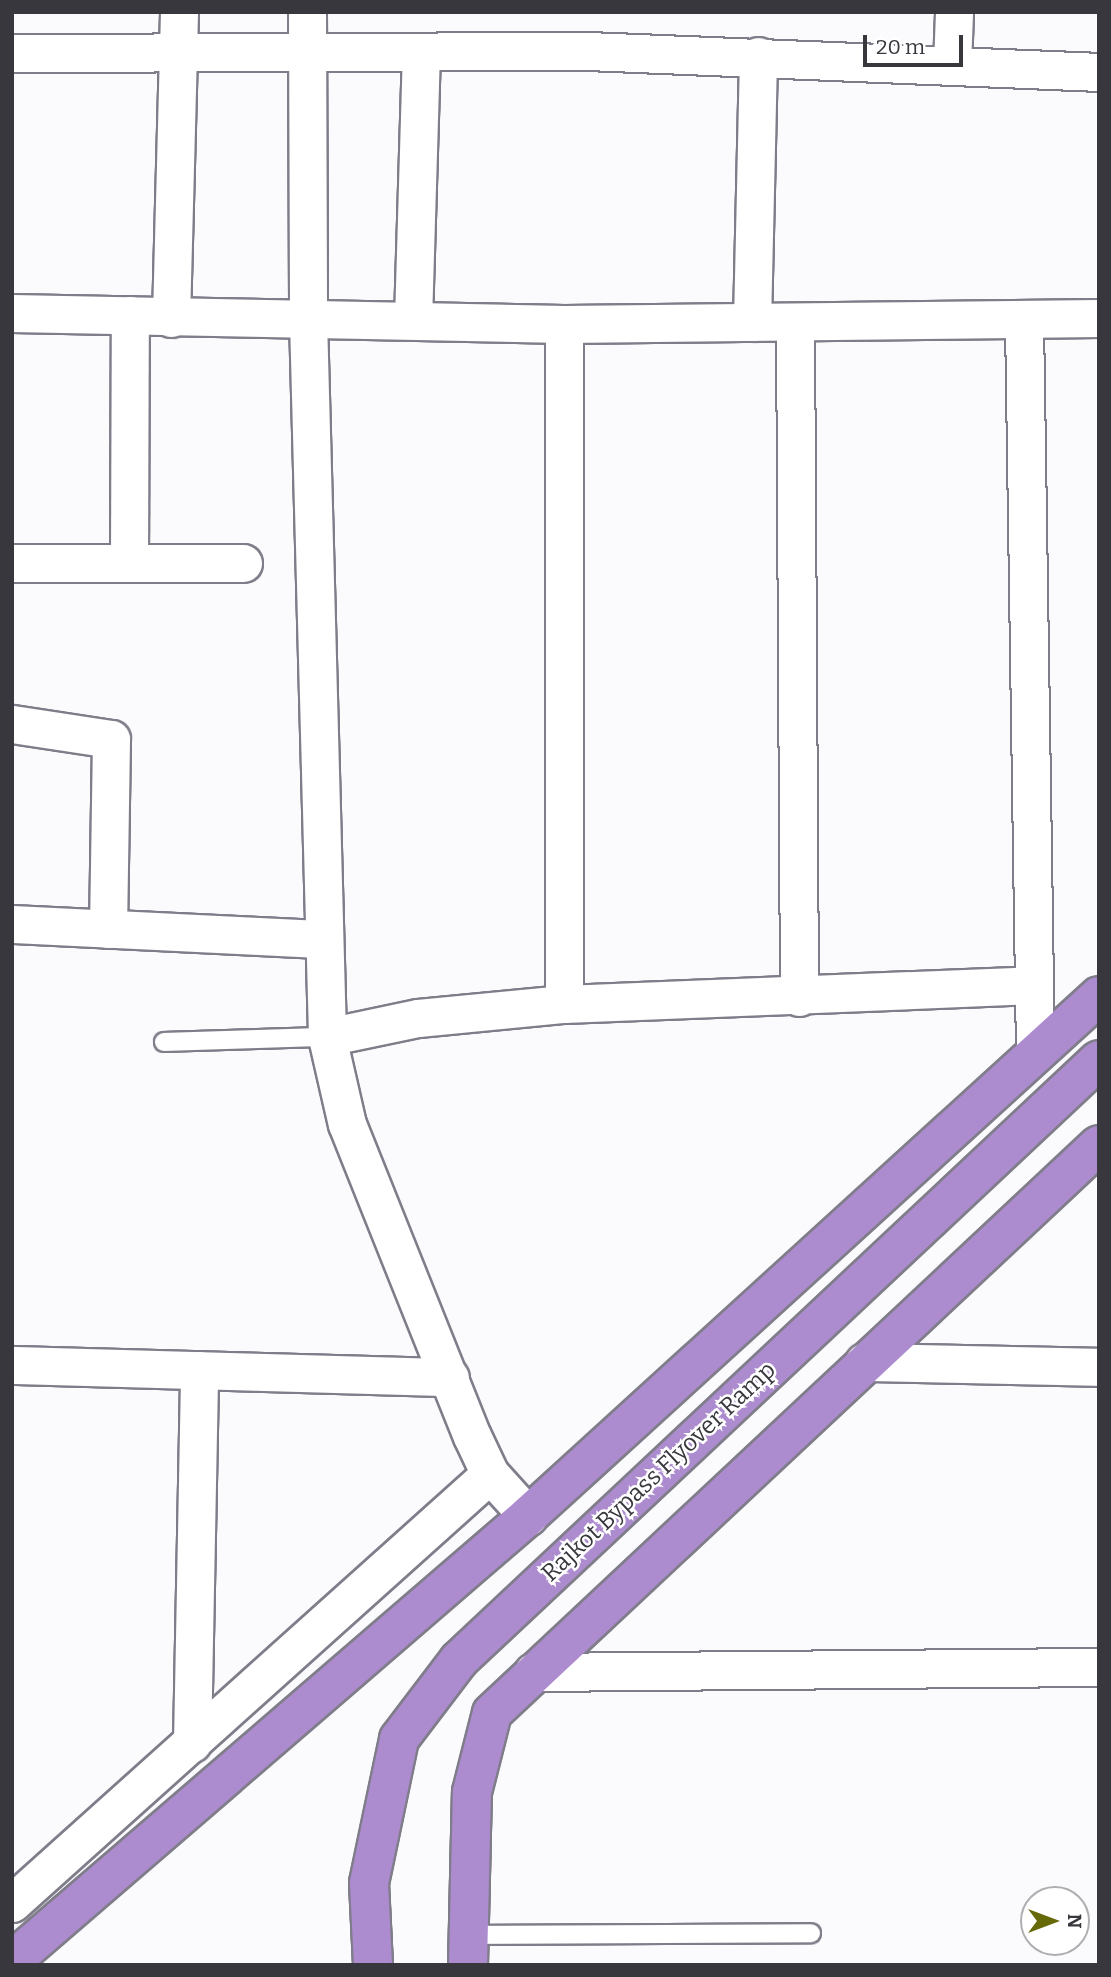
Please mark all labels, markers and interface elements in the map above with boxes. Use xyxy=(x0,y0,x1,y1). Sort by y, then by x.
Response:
scale bar xyxy=(866,21,966,65)
text: 20 m xyxy=(876,34,925,60)
street label: Rajkot Bypass Flyover Ramp xyxy=(536,1356,782,1588)
north arrow xyxy=(1020,1886,1090,1956)
text: N xyxy=(1063,1914,1086,1928)

